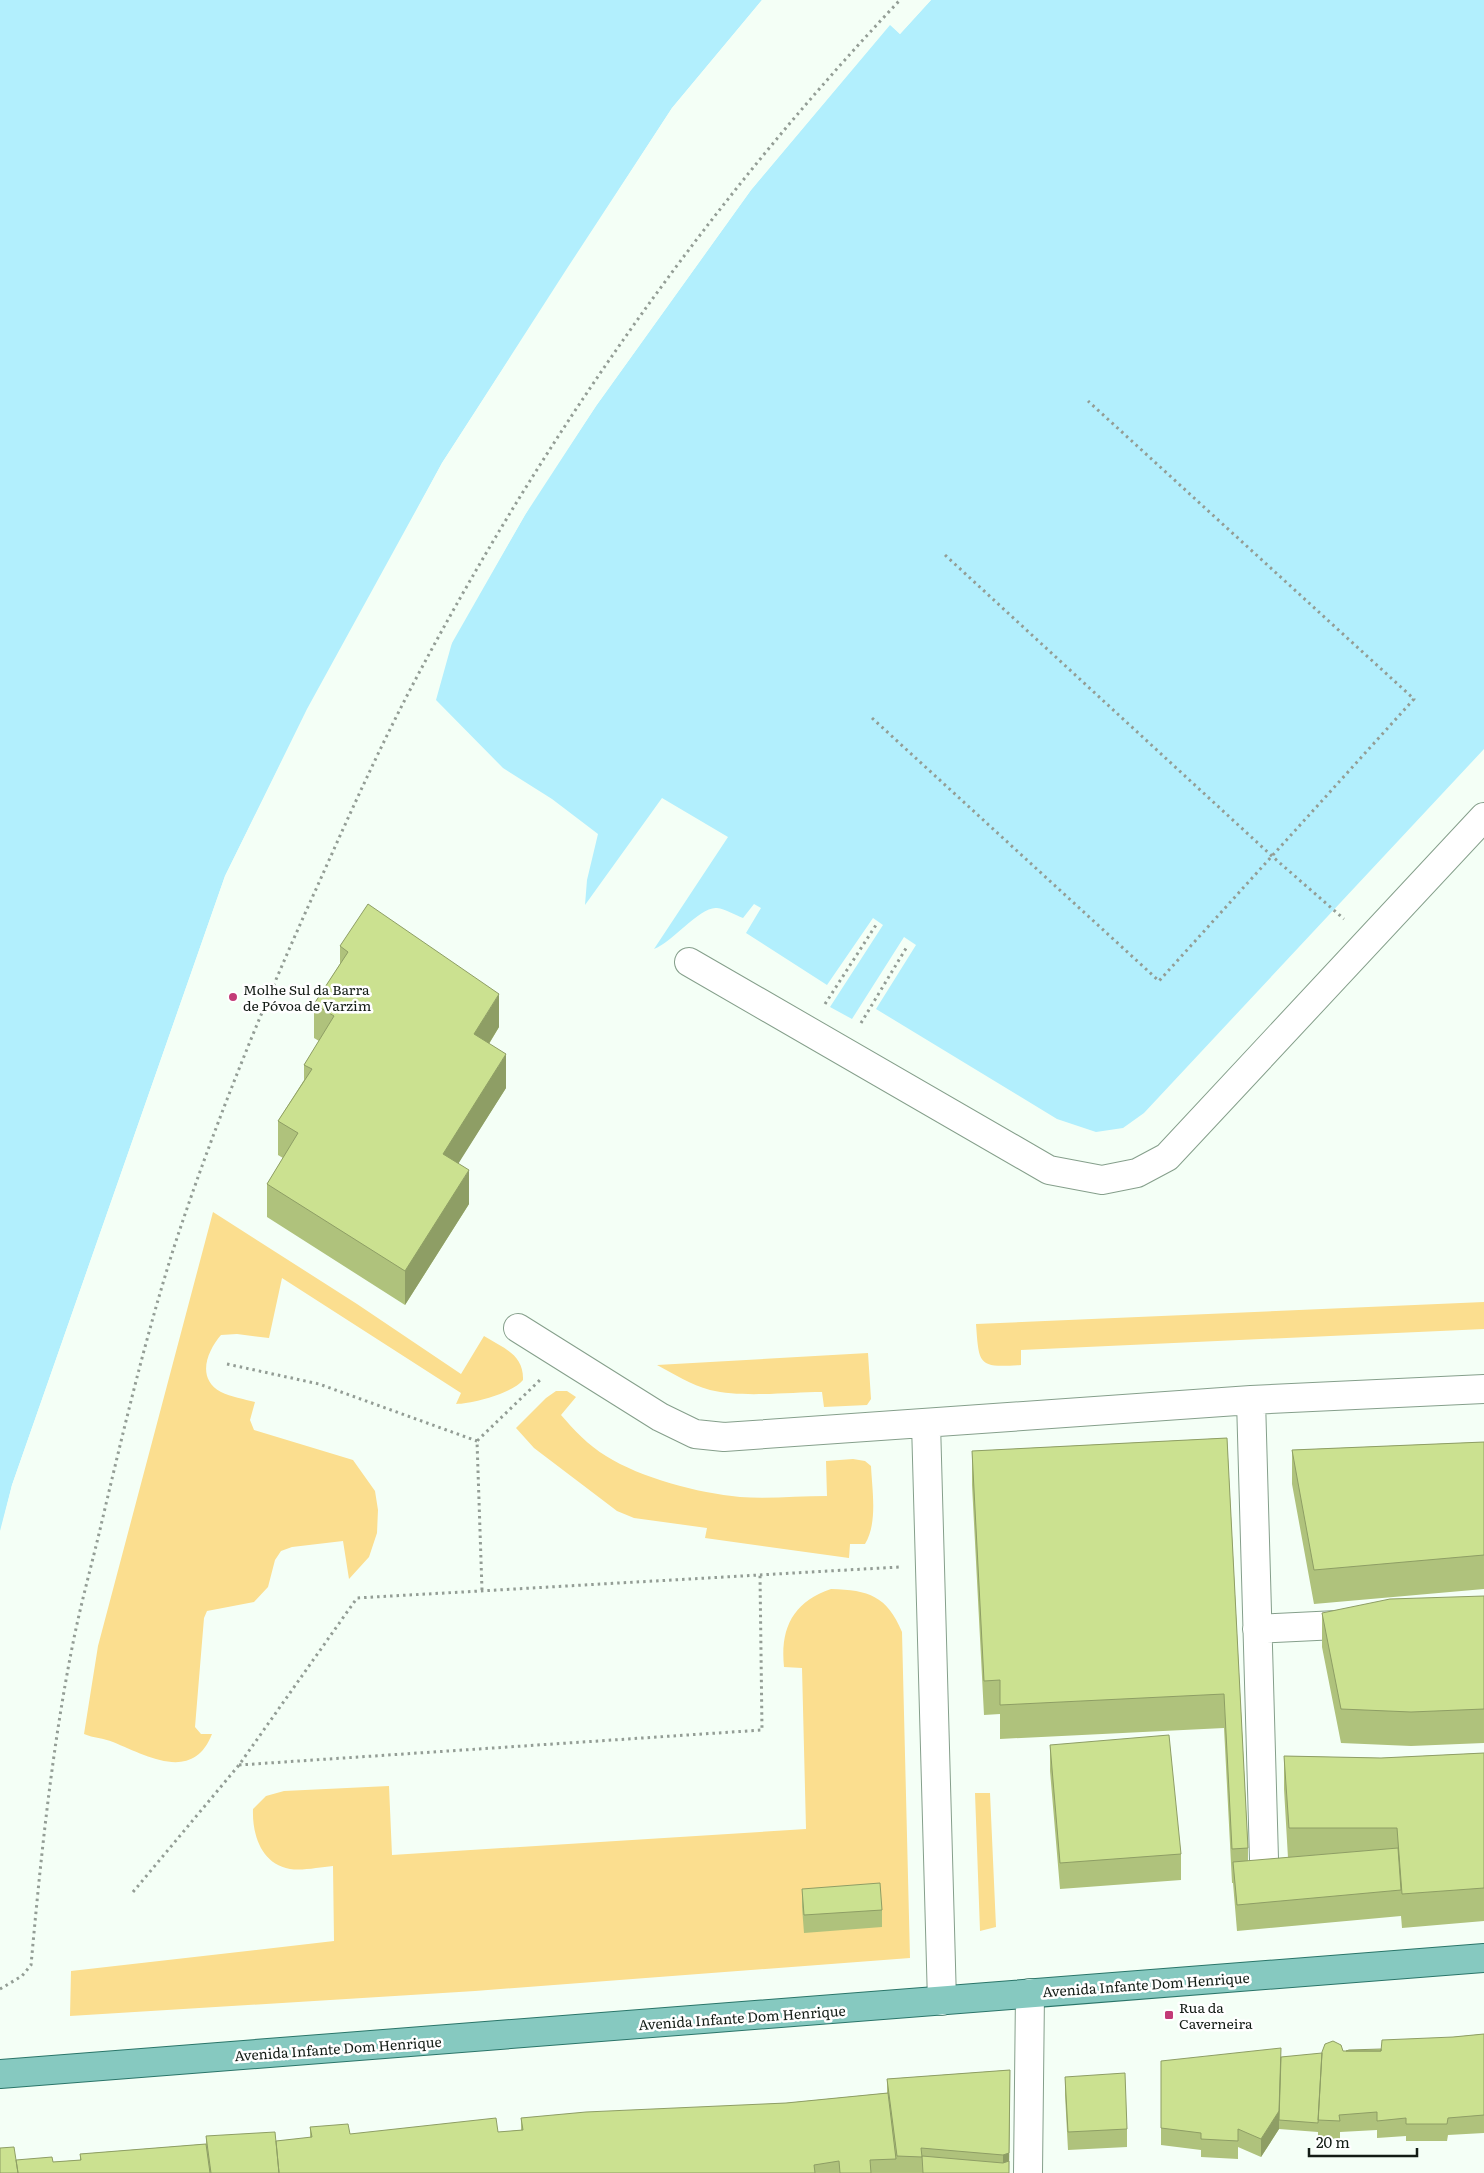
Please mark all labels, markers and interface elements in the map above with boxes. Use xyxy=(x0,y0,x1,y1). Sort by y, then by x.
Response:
place label: Molhe Sul da Barra de Póvoa de Varzim xyxy=(243,979,372,1015)
marker: Molhe Sul da Barra de Póvoa de Varzim xyxy=(227,991,239,1003)
street label: Avenida Infante Dom Henrique xyxy=(1042,1967,1250,2001)
place label: Rua da Caverneira xyxy=(1179,1997,1253,2033)
street label: Avenida Infante Dom Henrique xyxy=(638,2000,846,2034)
marker: Rua da Caverneira xyxy=(1163,2009,1175,2021)
street label: Avenida Infante Dom Henrique xyxy=(234,2031,442,2065)
scale bar xyxy=(1309,2126,1416,2158)
text: 20 m xyxy=(1316,2130,1350,2153)

